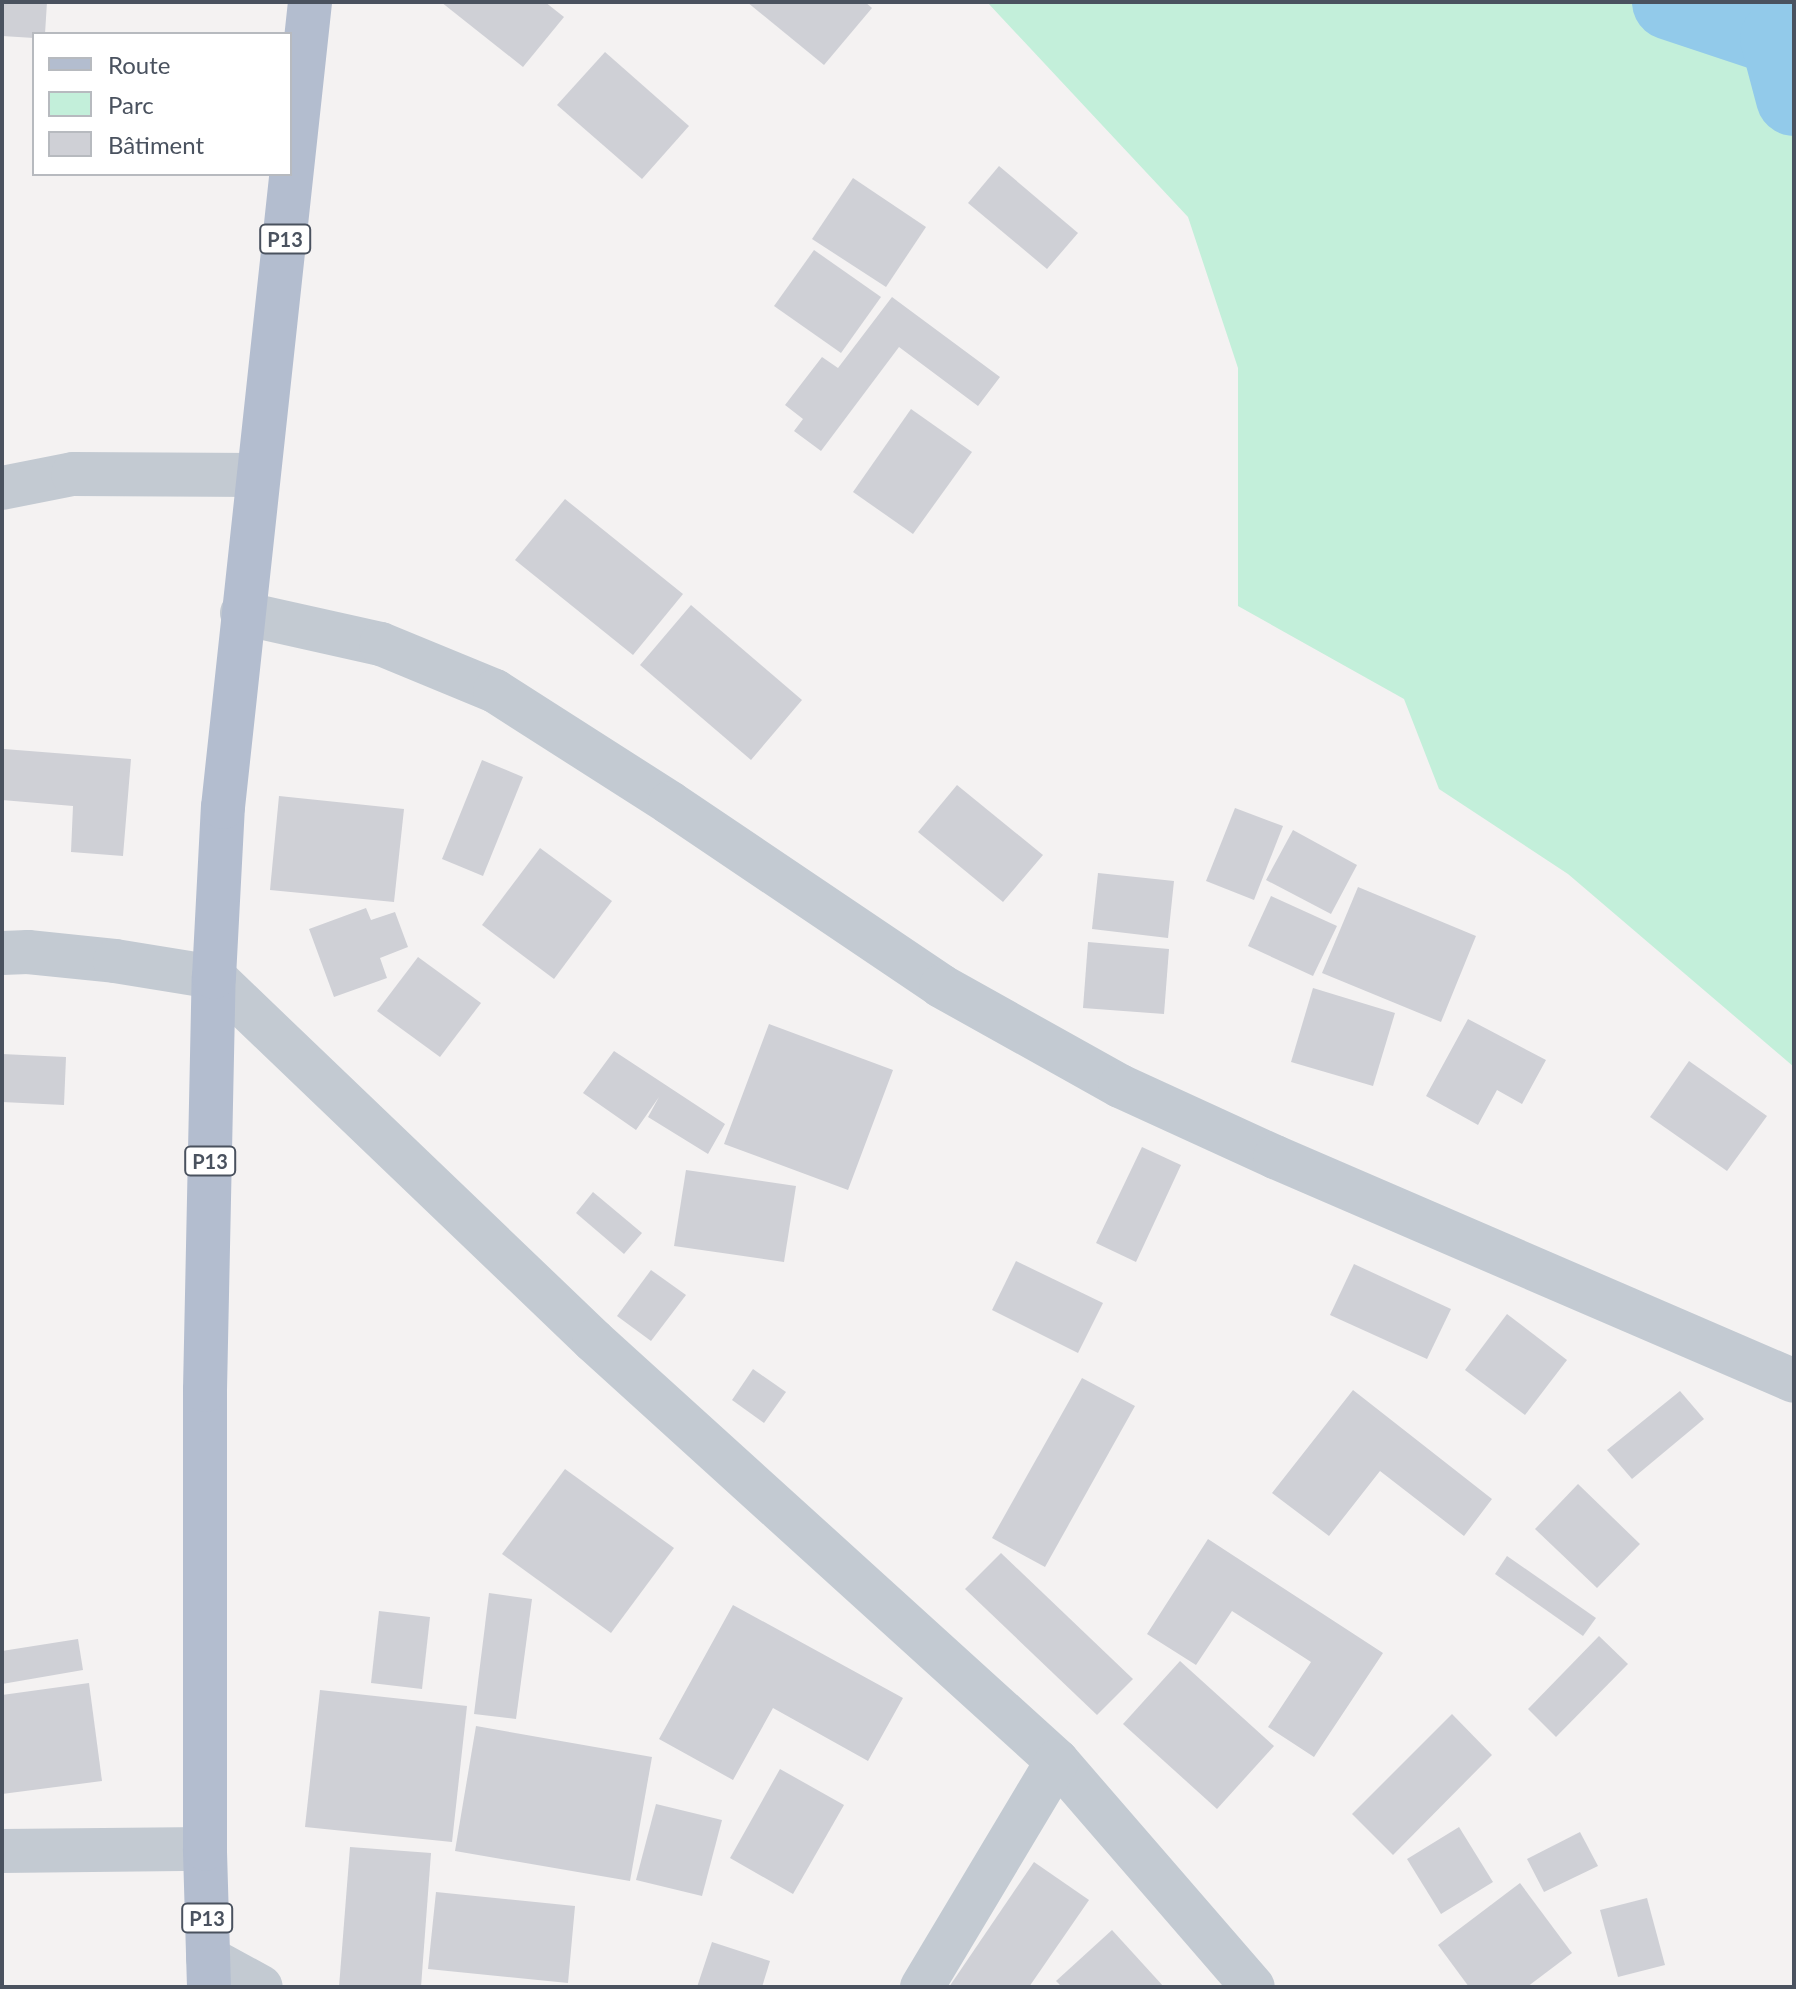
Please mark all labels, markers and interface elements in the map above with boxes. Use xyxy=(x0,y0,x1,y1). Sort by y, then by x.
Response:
legend xyxy=(32,32,292,176)
text: Route xyxy=(108,50,170,79)
text: Parc xyxy=(108,90,154,119)
text: Bâtiment xyxy=(108,130,204,159)
road number: P13 xyxy=(259,223,311,255)
road number: P13 xyxy=(184,1145,236,1177)
road number: P13 xyxy=(181,1902,233,1934)

